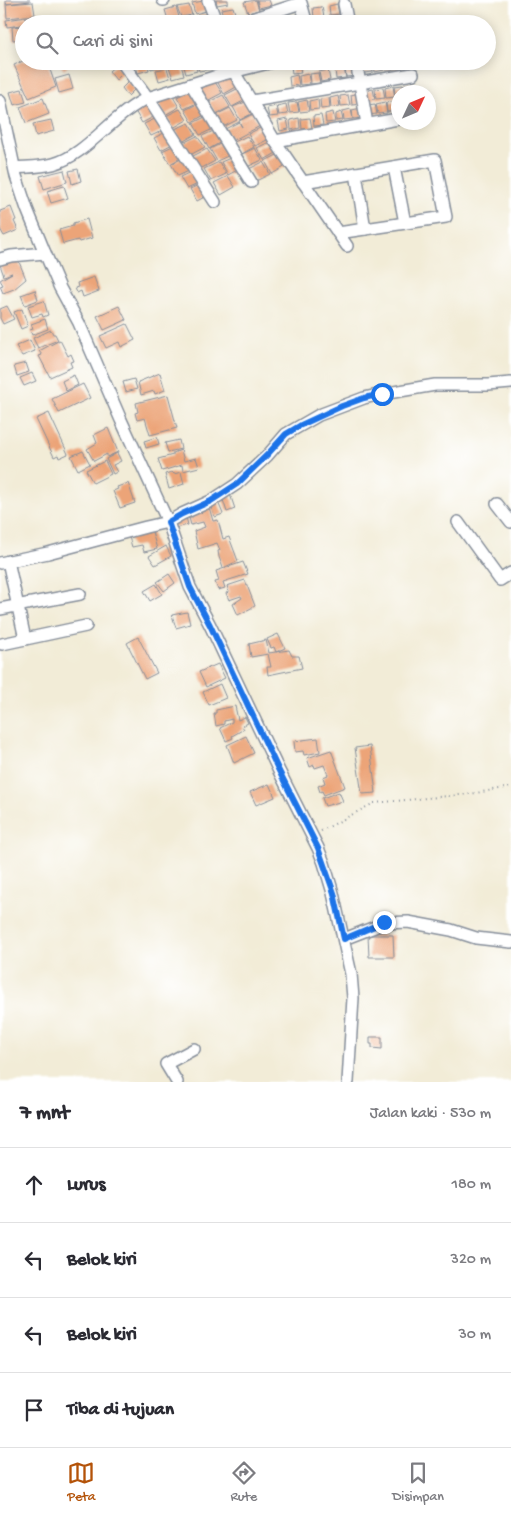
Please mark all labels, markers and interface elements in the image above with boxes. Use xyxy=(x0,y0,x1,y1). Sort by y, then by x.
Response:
search box xyxy=(15,15,496,70)
icon: search xyxy=(33,29,61,57)
text: Cari di sini xyxy=(73,31,153,54)
north arrow xyxy=(391,85,436,130)
route start xyxy=(371,383,394,406)
route end xyxy=(373,911,396,934)
text: 7 mnt xyxy=(20,1102,69,1127)
text: Jalan kaki · 530 m xyxy=(370,1105,491,1124)
icon: ahead xyxy=(20,1171,48,1199)
text: Lurus xyxy=(67,1174,106,1197)
text: 180 m xyxy=(452,1176,491,1195)
icon: left xyxy=(20,1246,48,1274)
text: Belok kiri xyxy=(67,1249,137,1272)
text: 320 m xyxy=(451,1251,491,1270)
icon: left xyxy=(20,1321,48,1349)
text: Belok kiri xyxy=(67,1324,137,1347)
text: 30 m xyxy=(458,1326,491,1345)
icon: arrive xyxy=(20,1396,48,1424)
text: Tiba di tujuan xyxy=(67,1399,174,1422)
tab: Peta xyxy=(67,1459,96,1506)
tab: Rute xyxy=(230,1459,258,1506)
tab: Disimpan xyxy=(392,1459,444,1506)

